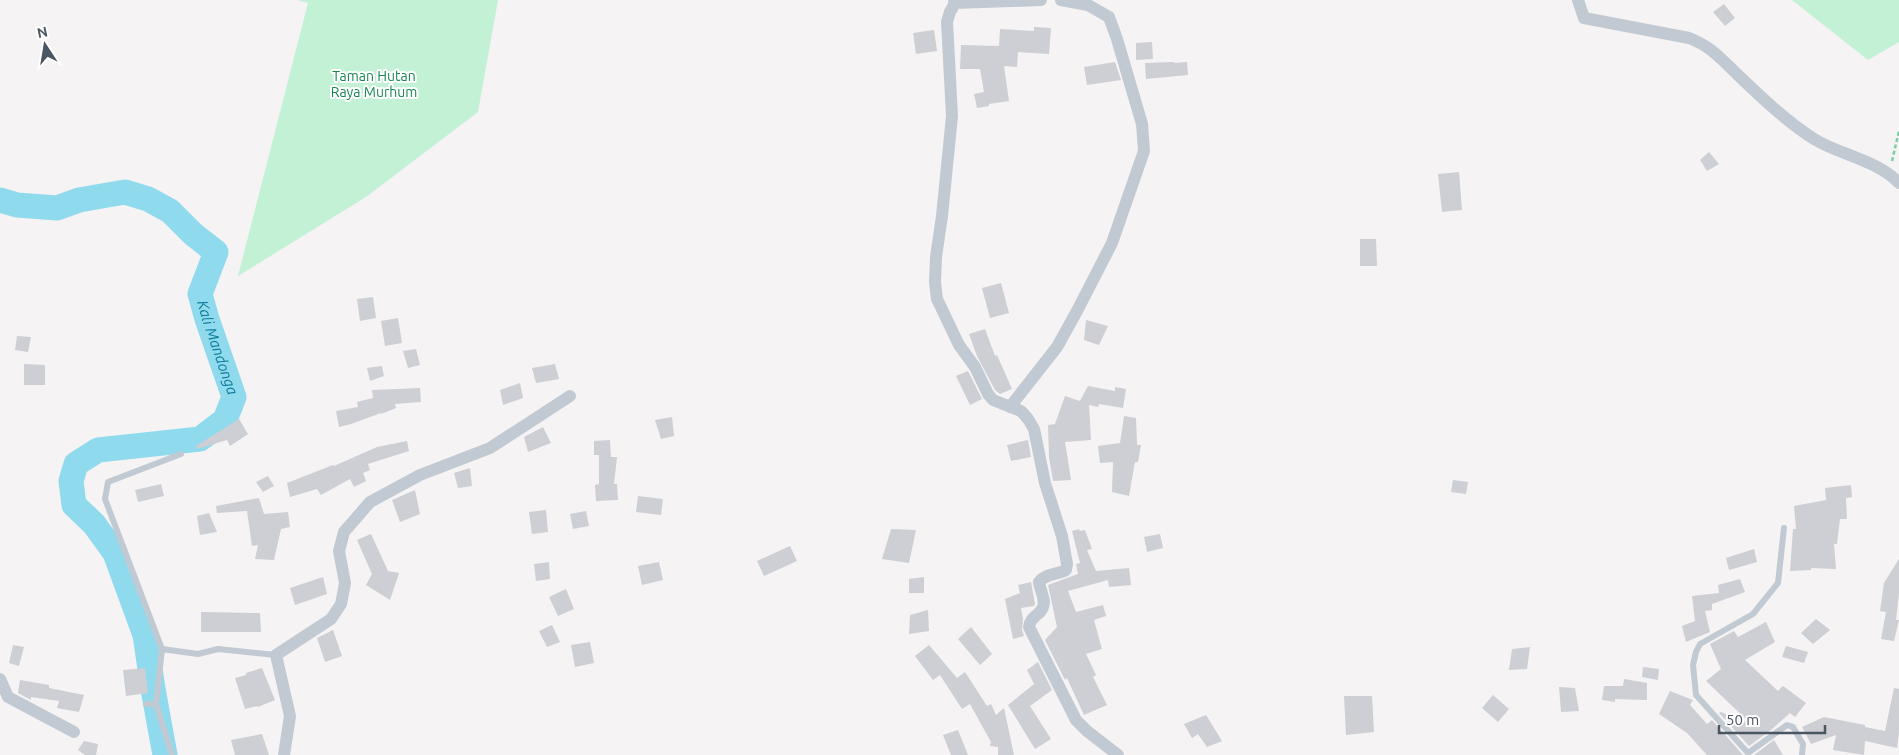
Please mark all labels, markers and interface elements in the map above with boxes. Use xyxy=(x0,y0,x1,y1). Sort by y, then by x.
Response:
north arrow xyxy=(20,20,70,70)
text: N xyxy=(36,23,49,41)
park label: Taman Hutan Raya Murhum xyxy=(331,68,417,100)
water label: Kali Mandonga xyxy=(194,298,242,397)
scale bar xyxy=(1719,702,1825,734)
text: 50 m xyxy=(1726,711,1759,728)

